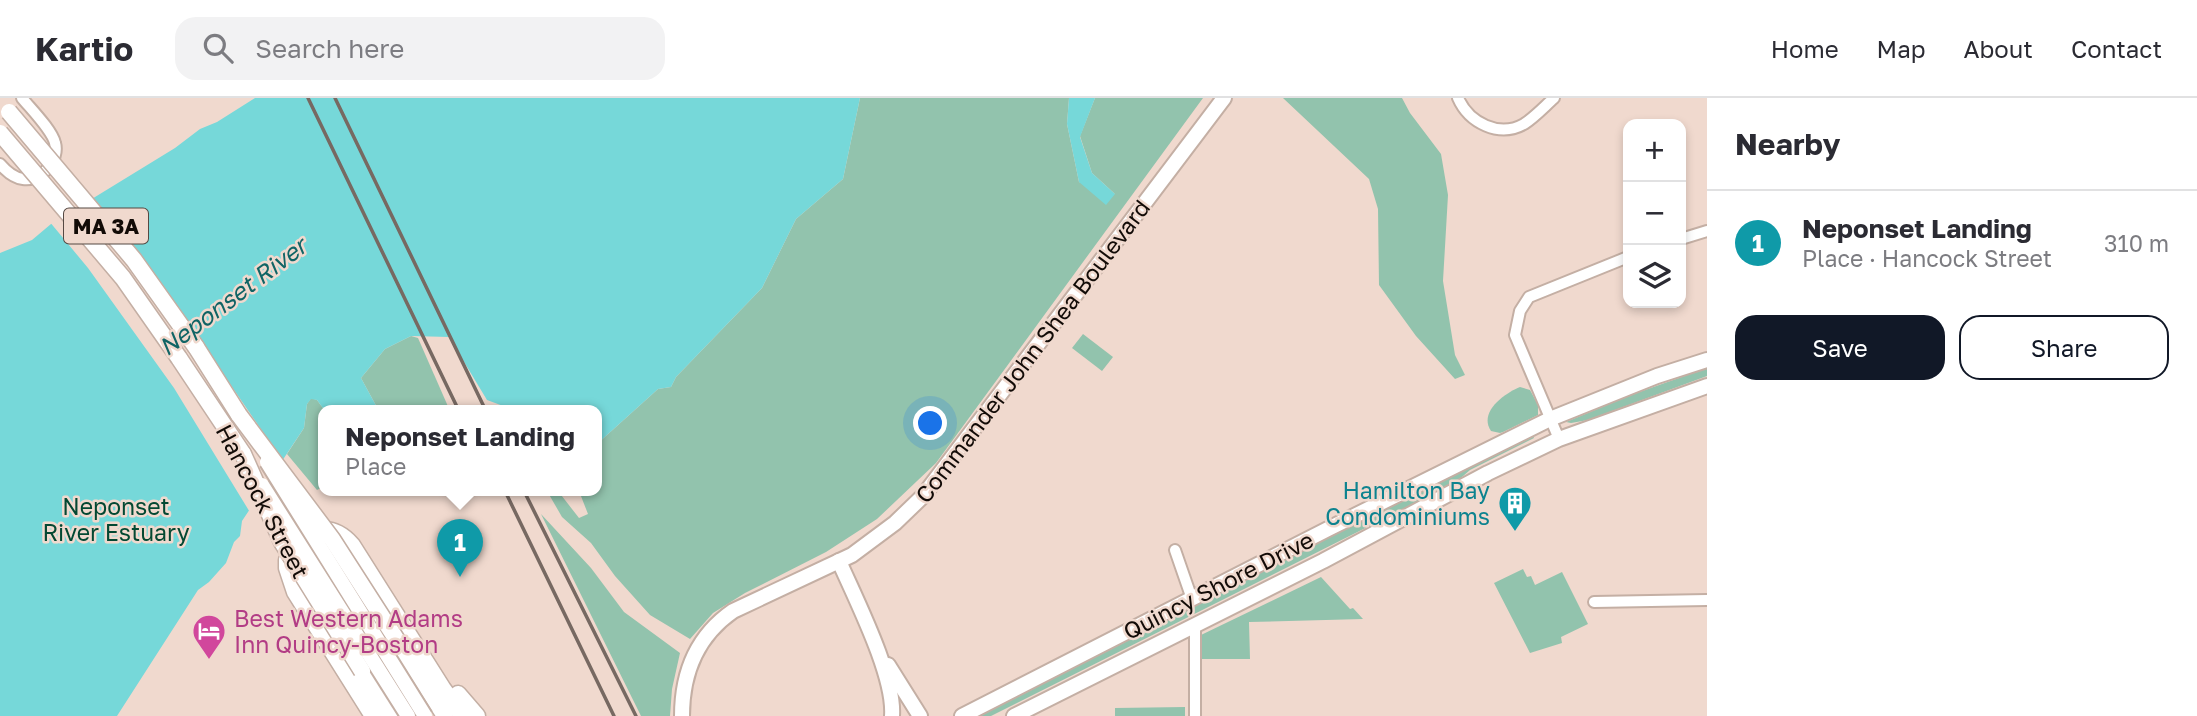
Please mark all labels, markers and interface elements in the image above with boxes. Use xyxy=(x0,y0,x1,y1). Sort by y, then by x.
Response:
search box xyxy=(175,17,665,80)
text: Kartio xyxy=(35,29,133,68)
icon: search xyxy=(199,29,237,67)
text: Search here xyxy=(255,33,404,64)
text: Home xyxy=(1771,34,1839,63)
text: Map xyxy=(1877,34,1926,63)
text: About xyxy=(1964,34,2033,63)
text: Contact xyxy=(2071,34,2162,63)
map controls xyxy=(1623,119,1686,308)
button: + xyxy=(1623,119,1686,182)
text: Nearby xyxy=(1735,126,1840,162)
button: − xyxy=(1623,182,1686,245)
street label: Commander John Shea Boulevard xyxy=(909,194,1155,508)
road number: MA 3A xyxy=(64,208,148,244)
text: Neponset Landing xyxy=(1802,213,2032,244)
water label: Neponset River xyxy=(152,229,314,361)
text: 1 xyxy=(1752,229,1764,257)
text: 310 m xyxy=(2104,229,2169,257)
text: Place · Hancock Street xyxy=(1802,244,2052,272)
button: layers xyxy=(1623,245,1686,308)
button: Save xyxy=(1735,315,1945,380)
button: Share xyxy=(1959,315,2169,380)
popup xyxy=(318,405,602,496)
your location xyxy=(913,406,947,440)
street label: Hancock Street xyxy=(211,419,315,583)
text: Neponset Landing xyxy=(345,421,575,452)
text: Place xyxy=(345,452,406,480)
place label: Hamilton Bay Condominiums xyxy=(1325,476,1490,530)
building icon: Hamilton Bay Condominiums xyxy=(1496,484,1534,533)
park label: Neponset River Estuary xyxy=(42,492,190,546)
pin: 1 xyxy=(437,519,483,577)
street label: Quincy Shore Drive xyxy=(1118,525,1318,645)
place label: Best Western Adams Inn Quincy-Boston xyxy=(234,604,463,658)
hotel icon: Best Western Adams Inn Quincy-Boston xyxy=(190,612,228,661)

